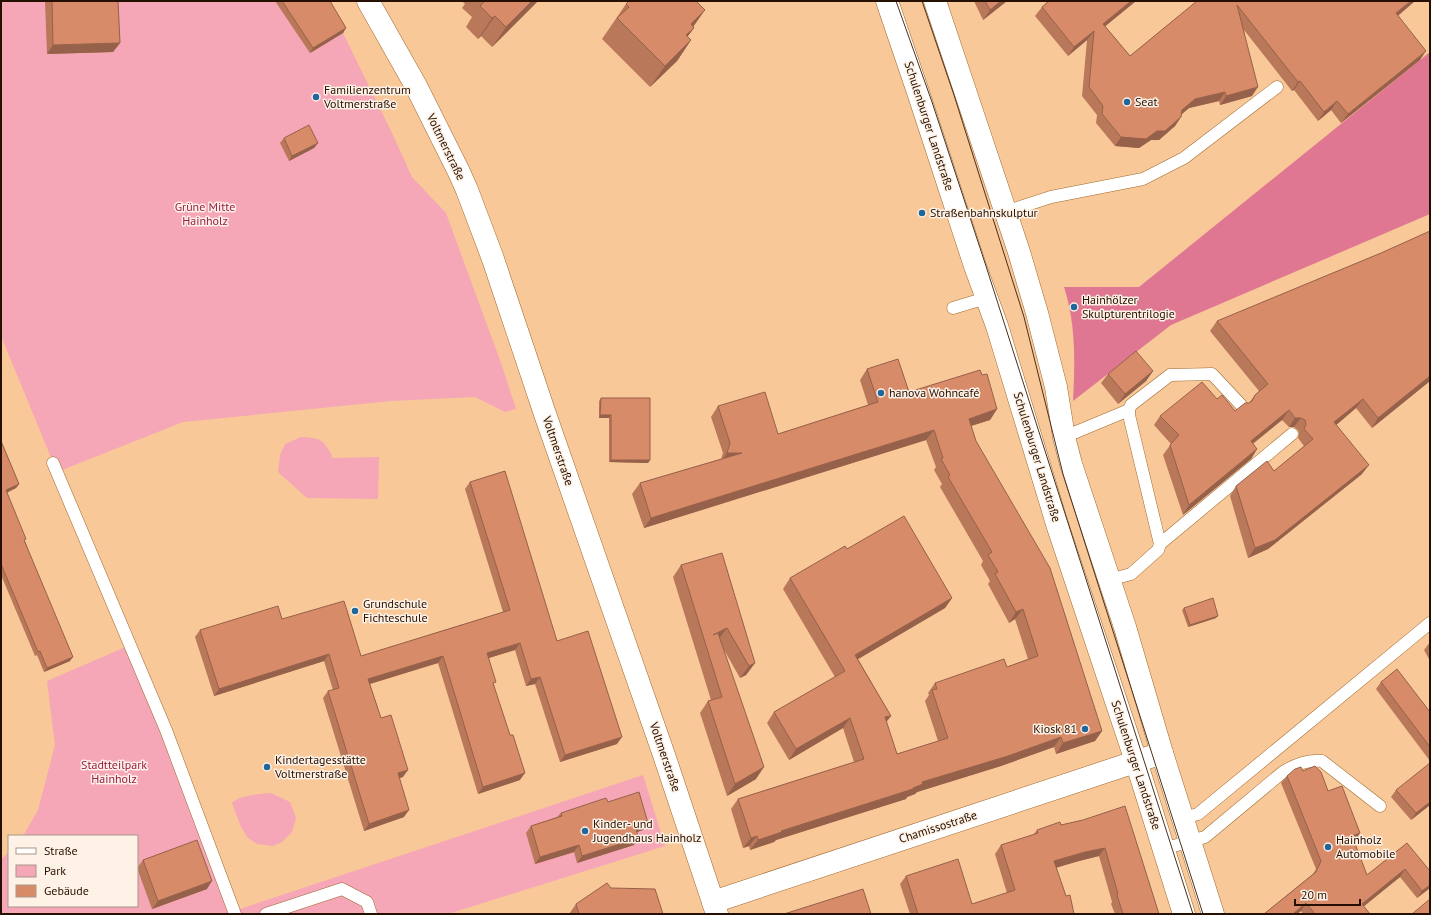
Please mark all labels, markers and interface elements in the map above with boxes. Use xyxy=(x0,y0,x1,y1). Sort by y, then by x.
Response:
street label: Schulenburger Landstraße xyxy=(901,59,957,192)
place label: Familienzentrum Voltmerstraße xyxy=(323,82,411,111)
marker: Familienzentrum Voltmerstraße xyxy=(311,92,321,102)
place label: Seat xyxy=(1135,94,1158,109)
marker: Seat xyxy=(1122,97,1132,107)
street label: Voltmerstraße xyxy=(423,110,469,183)
park label: Grüne Mitte Hainholz xyxy=(175,199,235,228)
place label: Straßenbahnskulptur xyxy=(930,205,1038,220)
marker: Straßenbahnskulptur xyxy=(917,208,927,218)
place label: Hainhölzer Skulpturentrilogie xyxy=(1082,292,1175,321)
marker: Hainhölzer Skulpturentrilogie xyxy=(1069,302,1079,312)
place label: hanova Wohncafé xyxy=(889,385,979,400)
marker: hanova Wohncafé xyxy=(876,388,886,398)
street label: Schulenburger Landstraße xyxy=(1011,390,1064,524)
street label: Voltmerstraße xyxy=(539,413,577,488)
place label: Grundschule Fichteschule xyxy=(363,596,428,625)
marker: Grundschule Fichteschule xyxy=(350,606,360,616)
street label: Schulenburger Landstraße xyxy=(1108,698,1164,831)
street label: Voltmerstraße xyxy=(646,719,684,794)
place label: Kiosk 81 xyxy=(1033,721,1077,736)
marker: Kiosk 81 xyxy=(1080,724,1090,734)
place label: Kindertagesstätte Voltmerstraße xyxy=(274,752,366,781)
park label: Stadtteilpark Hainholz xyxy=(81,757,147,786)
marker: Kindertagesstätte Voltmerstraße xyxy=(262,762,272,772)
street label: Chamissostraße xyxy=(897,807,979,846)
place label: Kinder- und Jugendhaus Hainholz xyxy=(592,816,701,845)
marker: Kinder- und Jugendhaus Hainholz xyxy=(580,826,590,836)
place label: Hainholz Automobile xyxy=(1336,832,1395,861)
legend xyxy=(8,835,138,907)
marker: Hainholz Automobile xyxy=(1323,842,1333,852)
text: Straße xyxy=(44,843,78,858)
text: Park xyxy=(44,863,66,878)
scale bar xyxy=(1295,881,1360,907)
text: Gebäude xyxy=(44,883,89,898)
text: 20 m xyxy=(1301,887,1327,902)

